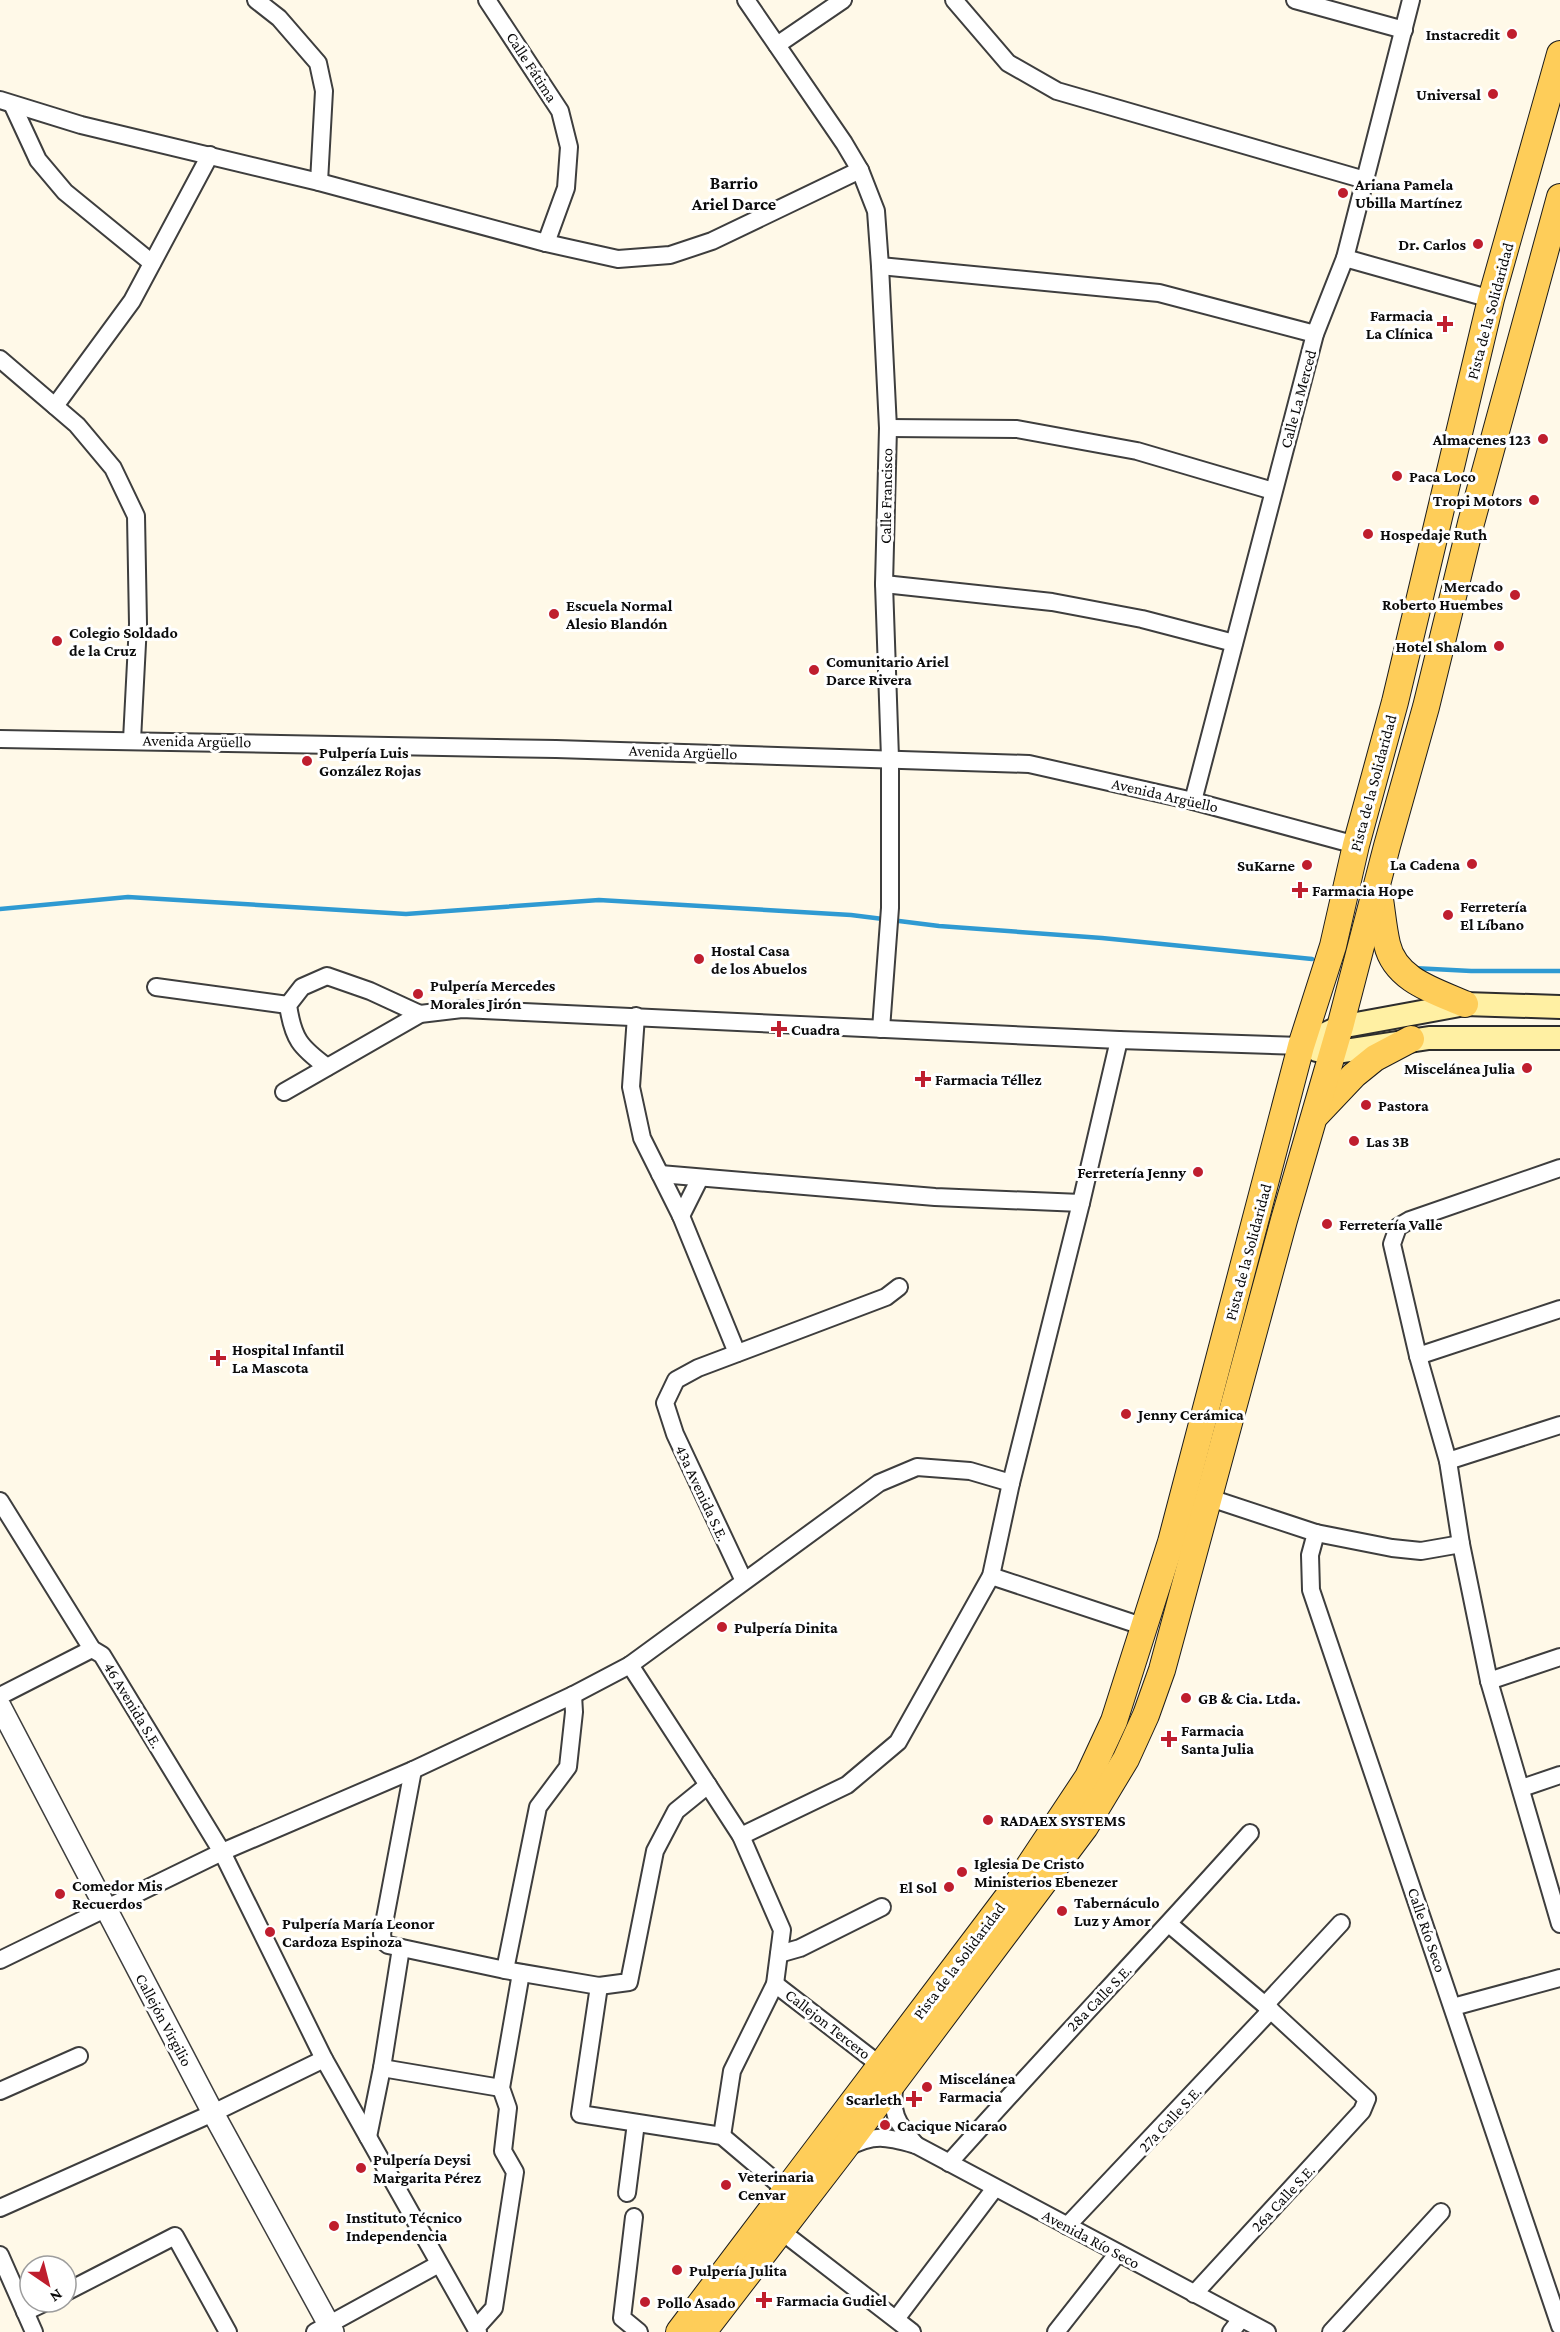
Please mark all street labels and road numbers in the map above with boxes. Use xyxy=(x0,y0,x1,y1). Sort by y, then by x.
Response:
street label: Calle Fátima xyxy=(503,29,561,106)
street label: Pista de la Solidaridad xyxy=(1464,240,1517,381)
street label: Calle La Merced xyxy=(1277,347,1319,450)
street label: Calle Francisco xyxy=(877,448,895,544)
street label: Pista de la Solidaridad xyxy=(1347,712,1400,853)
street label: Avenida Argüello xyxy=(142,732,252,751)
street label: Avenida Argüello xyxy=(628,742,738,763)
street label: Avenida Argüello xyxy=(1110,774,1220,816)
street label: Pista de la Solidaridad xyxy=(1222,1181,1275,1322)
street label: 43a Avenida S.E. xyxy=(672,1442,732,1544)
street label: 46 Avenida S.E. xyxy=(101,1659,165,1751)
street label: Calle Río Seco xyxy=(1405,1886,1449,1975)
street label: Pista de la Solidaridad xyxy=(910,1899,1009,2022)
street label: 28a Calle S.E. xyxy=(1063,1961,1135,2035)
street label: Callejón Virgilio xyxy=(132,1971,196,2070)
street label: Callejon Tercero xyxy=(782,1986,874,2063)
street label: 27a Calle S.E. xyxy=(1135,2083,1205,2155)
street label: 26a Calle S.E. xyxy=(1248,2161,1318,2235)
street label: Avenida Río Seco xyxy=(1039,2206,1143,2272)

